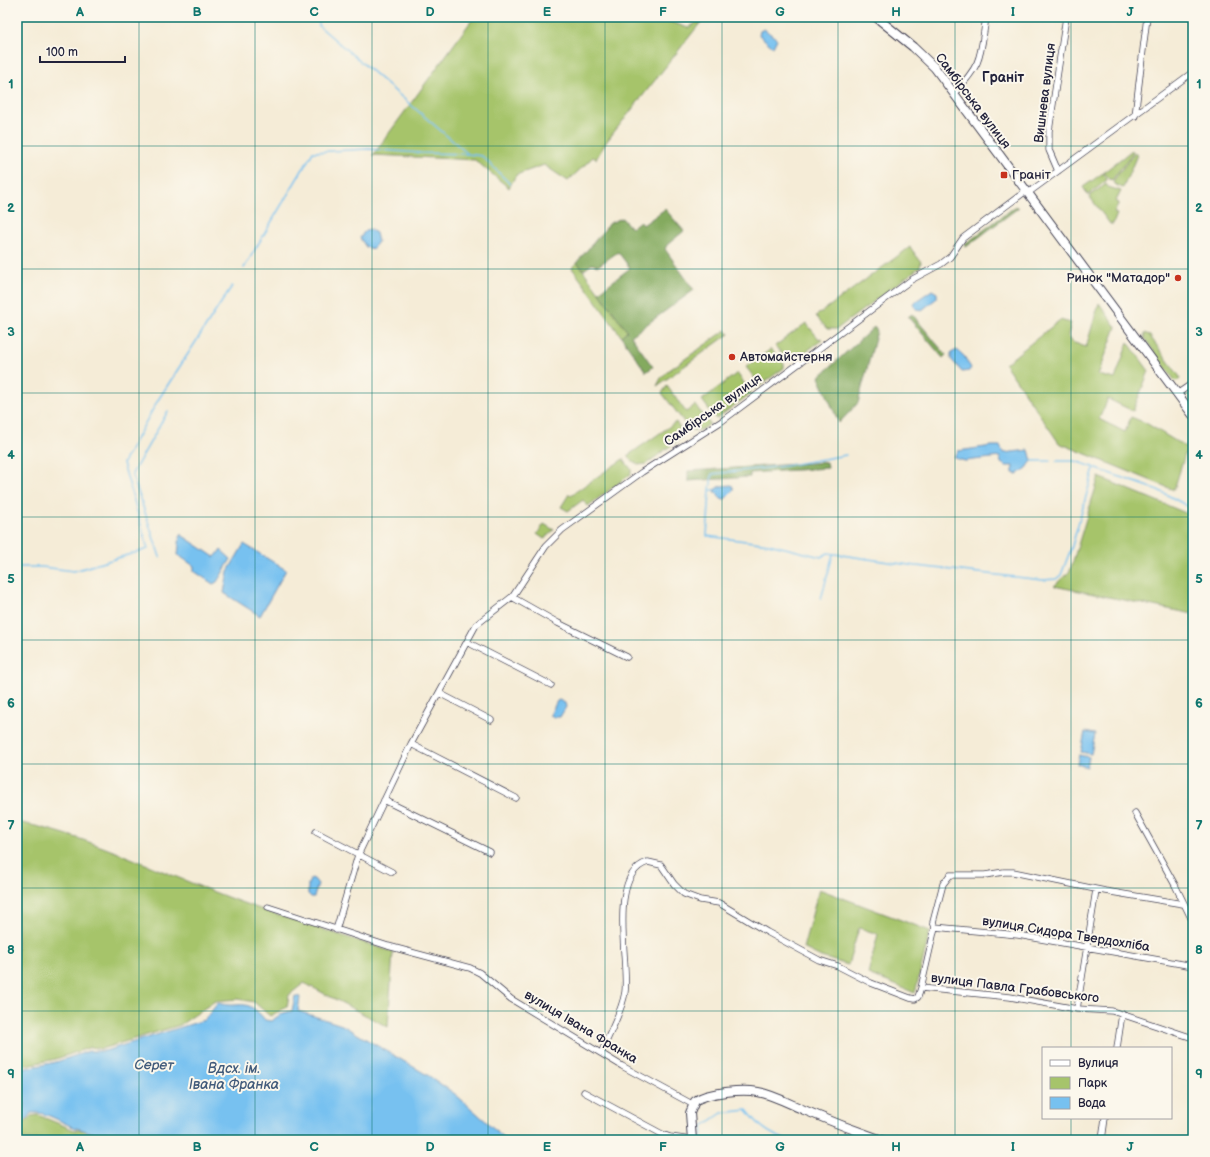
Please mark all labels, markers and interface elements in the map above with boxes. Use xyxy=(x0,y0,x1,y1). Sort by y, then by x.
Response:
text: A xyxy=(75,4,84,20)
text: B xyxy=(192,4,202,20)
text: C xyxy=(309,4,319,20)
text: D xyxy=(425,4,435,20)
text: E xyxy=(543,4,552,20)
text: F xyxy=(659,4,667,20)
text: G xyxy=(775,4,785,20)
text: H xyxy=(891,4,901,20)
text: I xyxy=(1011,4,1015,20)
text: J xyxy=(1126,4,1134,20)
scale bar xyxy=(40,38,125,64)
street label: Вишнева вулиця xyxy=(1031,42,1059,144)
text: 100 m xyxy=(46,45,78,60)
street label: Самбірська вулиця xyxy=(932,50,1014,152)
district label: Граніт xyxy=(982,69,1025,86)
text: 1 xyxy=(8,76,14,92)
text: 1 xyxy=(1196,76,1202,92)
place label: Граніт xyxy=(1012,167,1051,183)
marker: Граніт xyxy=(999,170,1009,180)
text: 2 xyxy=(7,200,15,216)
text: 2 xyxy=(1195,200,1203,216)
place label: Ринок "Матадор" xyxy=(1066,270,1170,286)
marker: Ринок "Матадор" xyxy=(1173,273,1183,283)
text: 3 xyxy=(7,324,15,340)
text: 3 xyxy=(1195,324,1203,340)
place label: Автомайстерня xyxy=(739,349,833,365)
marker: Автомайстерня xyxy=(727,352,737,362)
street label: Самбірська вулиця xyxy=(661,370,765,450)
text: 4 xyxy=(7,447,15,463)
text: 4 xyxy=(1195,447,1203,463)
text: 5 xyxy=(7,571,15,587)
text: 5 xyxy=(1195,571,1203,587)
text: 6 xyxy=(7,695,15,711)
text: 6 xyxy=(1195,695,1203,711)
text: 7 xyxy=(7,818,15,834)
text: 7 xyxy=(1195,818,1203,834)
street label: вулиця Сидора Твердохліба xyxy=(981,913,1151,955)
text: 8 xyxy=(7,942,15,958)
text: 8 xyxy=(1195,942,1203,958)
street label: вулиця Павла Грабовського xyxy=(930,970,1100,1006)
street label: вулиця Івана Франка xyxy=(521,987,641,1067)
legend xyxy=(1042,1047,1172,1119)
water label: Серет xyxy=(134,1056,175,1074)
text: Вулиця xyxy=(1078,1056,1119,1071)
water label: Вдсх. ім. Івана Франка xyxy=(189,1060,279,1093)
text: 9 xyxy=(7,1066,15,1082)
text: 9 xyxy=(1195,1066,1203,1082)
text: Парк xyxy=(1078,1076,1108,1091)
text: Вода xyxy=(1078,1096,1106,1111)
text: A xyxy=(75,1139,84,1155)
text: B xyxy=(192,1139,202,1155)
text: C xyxy=(309,1139,319,1155)
text: D xyxy=(425,1139,435,1155)
text: E xyxy=(543,1139,552,1155)
text: F xyxy=(659,1139,667,1155)
text: G xyxy=(775,1139,785,1155)
text: H xyxy=(891,1139,901,1155)
text: I xyxy=(1011,1139,1015,1155)
text: J xyxy=(1126,1139,1134,1155)

